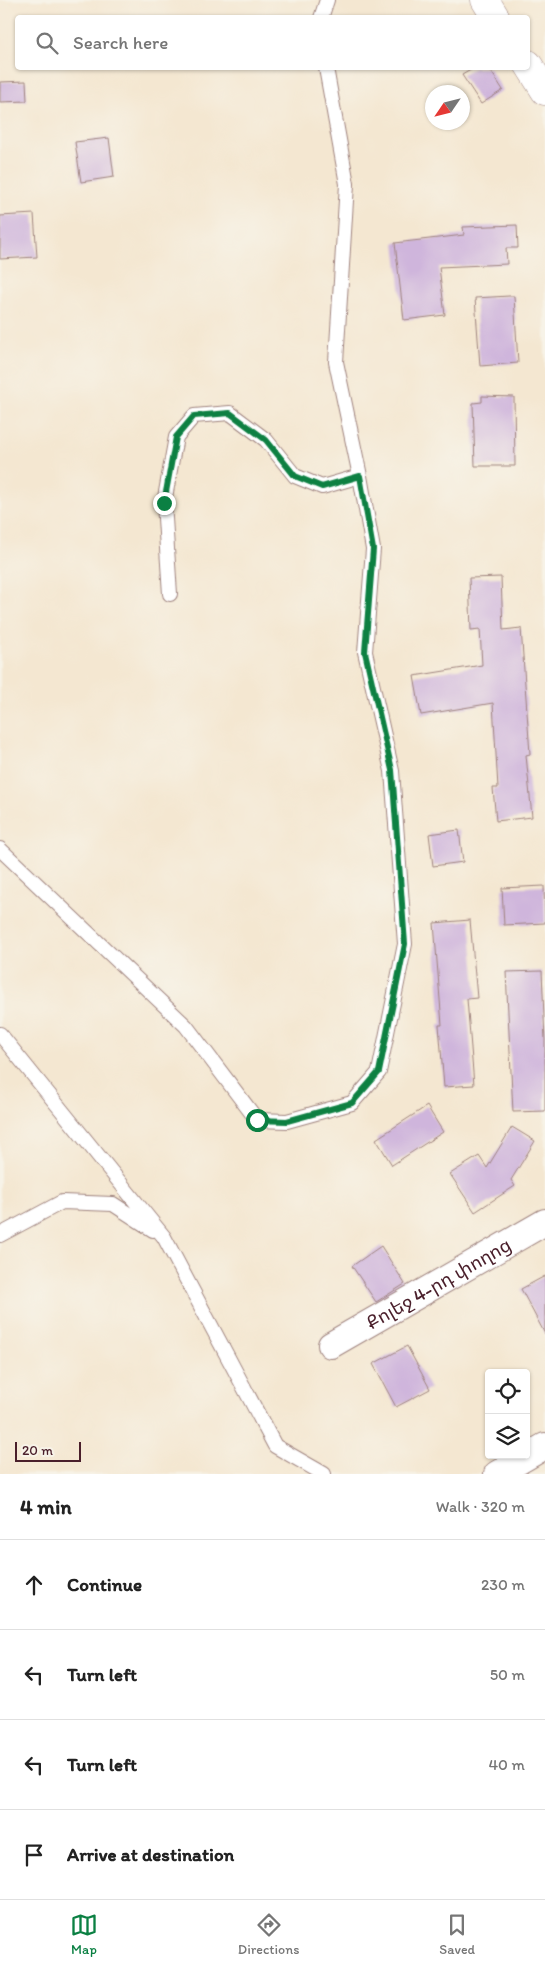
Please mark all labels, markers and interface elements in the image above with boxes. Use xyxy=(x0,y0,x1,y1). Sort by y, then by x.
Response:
search box xyxy=(15,15,530,70)
icon: search xyxy=(33,29,61,57)
text: Search here xyxy=(73,31,168,54)
north arrow xyxy=(425,85,470,130)
route end xyxy=(153,492,176,515)
route start xyxy=(246,1109,269,1132)
street label: Քոլեջ 4-րդ փողոց xyxy=(362,1233,515,1334)
map controls xyxy=(485,1369,530,1459)
button: locate xyxy=(485,1369,530,1414)
button: layers xyxy=(485,1414,530,1459)
scale bar xyxy=(15,1439,81,1462)
text: 20 m xyxy=(22,1442,53,1459)
text: 4 min xyxy=(20,1494,72,1519)
text: Walk · 320 m xyxy=(436,1497,525,1516)
icon: ahead xyxy=(20,1571,48,1599)
text: Continue xyxy=(67,1573,142,1596)
text: 230 m xyxy=(481,1575,525,1594)
icon: left xyxy=(20,1661,48,1689)
text: Turn left xyxy=(67,1663,137,1686)
text: 50 m xyxy=(490,1665,525,1684)
icon: left xyxy=(20,1751,48,1779)
text: Turn left xyxy=(67,1753,137,1776)
text: 40 m xyxy=(488,1755,525,1774)
icon: arrive xyxy=(20,1841,48,1869)
text: Arrive at destination xyxy=(67,1843,234,1866)
tab: Map xyxy=(70,1911,98,1958)
tab: Directions xyxy=(238,1911,299,1958)
tab: Saved xyxy=(439,1911,475,1958)

